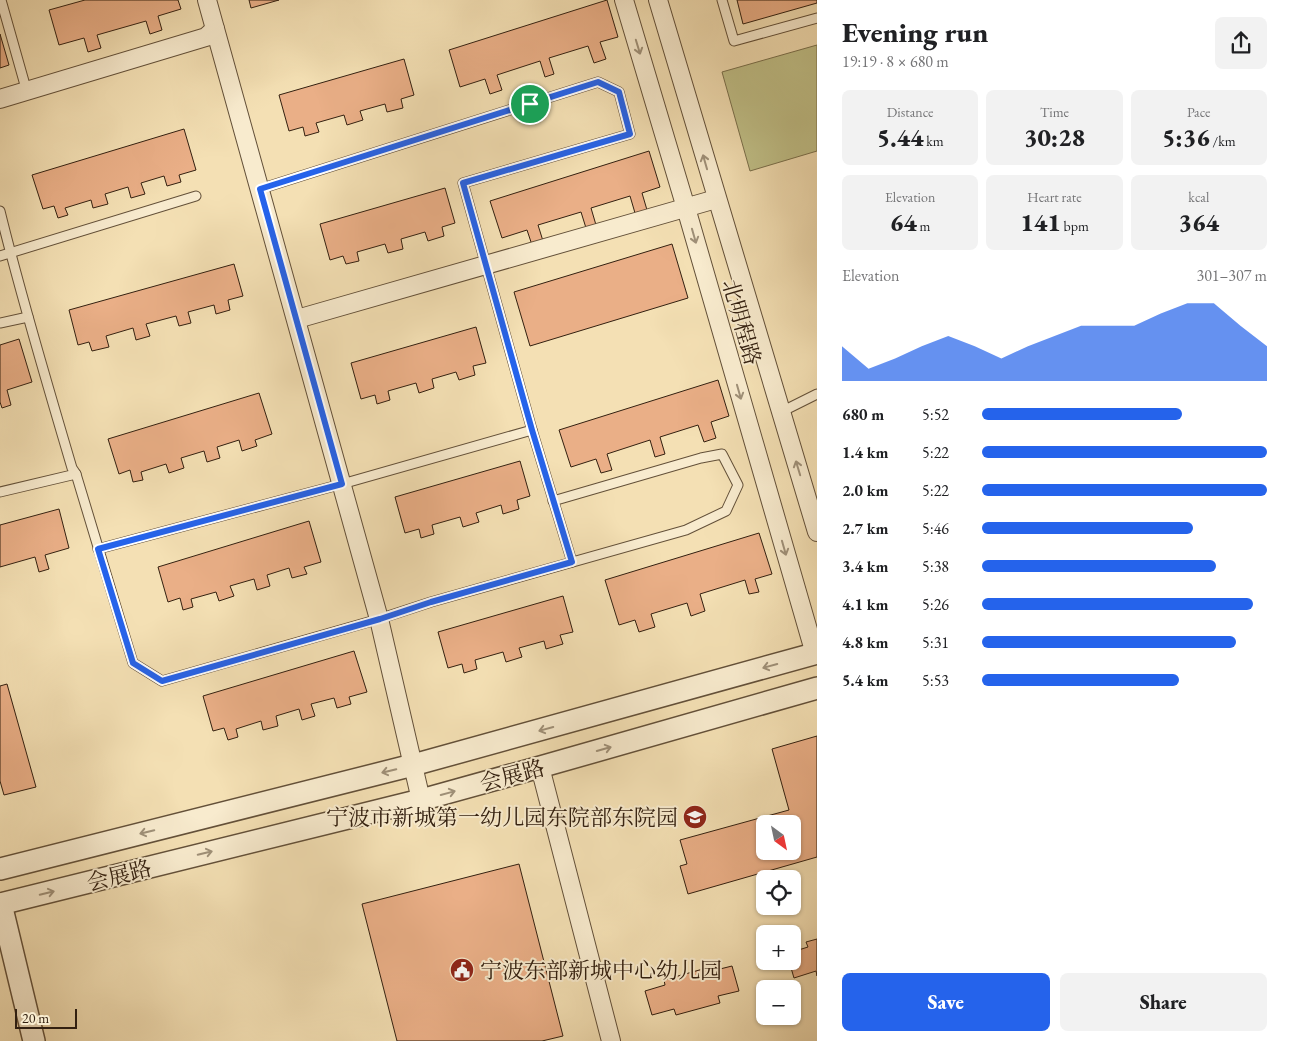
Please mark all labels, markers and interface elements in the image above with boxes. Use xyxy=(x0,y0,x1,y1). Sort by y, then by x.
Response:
text: Evening run xyxy=(842,14,988,50)
button: share xyxy=(1215,17,1267,69)
one-way arrow xyxy=(633,38,643,54)
text: 19:19 · 8 × 680 m xyxy=(842,51,949,72)
pin xyxy=(509,83,551,125)
icon: arrive xyxy=(516,90,544,118)
text: Distance xyxy=(887,103,934,121)
text: Time xyxy=(1040,103,1069,121)
text: Pace xyxy=(1187,103,1211,121)
text: 5.44 xyxy=(877,121,923,153)
text: 30:28 xyxy=(1024,121,1085,153)
text: 5:36 xyxy=(1162,121,1210,153)
text: km xyxy=(923,132,944,150)
text: /km xyxy=(1210,132,1236,150)
one-way arrow xyxy=(700,154,710,170)
text: Elevation xyxy=(885,188,935,206)
text: Heart rate xyxy=(1027,188,1082,206)
text: kcal xyxy=(1188,188,1209,206)
text: 64 xyxy=(890,206,917,238)
text: 141 xyxy=(1020,206,1061,238)
text: 364 xyxy=(1179,206,1219,238)
text: m xyxy=(917,217,931,235)
text: bpm xyxy=(1061,217,1089,235)
one-way arrow xyxy=(689,228,699,244)
text: Elevation xyxy=(842,265,900,286)
text: 301–307 m xyxy=(1196,265,1267,286)
street label: 北明程路 xyxy=(715,276,768,368)
one-way arrow xyxy=(735,384,745,400)
text: 680 m xyxy=(842,404,884,425)
text: 5:52 xyxy=(922,404,949,425)
text: 1.4 km xyxy=(842,442,888,463)
text: 5:22 xyxy=(922,442,949,463)
one-way arrow xyxy=(792,461,802,477)
text: 2.0 km xyxy=(842,480,888,501)
text: 5:22 xyxy=(922,480,949,501)
text: 2.7 km xyxy=(842,518,888,539)
text: 5:46 xyxy=(922,518,949,539)
one-way arrow xyxy=(780,540,790,556)
text: 3.4 km xyxy=(842,556,888,577)
text: 5:38 xyxy=(922,556,949,577)
text: 4.1 km xyxy=(842,594,888,615)
text: 5:26 xyxy=(922,594,949,615)
text: 4.8 km xyxy=(842,632,888,653)
text: 5:31 xyxy=(922,632,949,653)
one-way arrow xyxy=(762,662,778,672)
text: 5.4 km xyxy=(842,670,888,691)
text: 5:53 xyxy=(922,670,949,691)
one-way arrow xyxy=(538,724,554,734)
one-way arrow xyxy=(596,743,612,753)
street label: 会展路 xyxy=(476,753,548,798)
one-way arrow xyxy=(382,767,398,776)
one-way arrow xyxy=(439,787,455,797)
place label: 宁波市新城第一幼儿园东院部东院园 xyxy=(326,803,678,832)
school or university icon: 宁波市新城第一幼儿园东院部东院园 xyxy=(682,804,708,830)
north arrow xyxy=(756,815,801,860)
map controls xyxy=(756,815,801,1025)
one-way arrow xyxy=(139,828,155,837)
one-way arrow xyxy=(197,848,213,858)
street label: 会展路 xyxy=(84,853,155,898)
button: locate xyxy=(756,870,801,915)
one-way arrow xyxy=(39,887,55,897)
button: + xyxy=(756,925,801,970)
place label: 宁波东部新城中心幼儿园 xyxy=(480,956,722,985)
public building icon: 宁波东部新城中心幼儿园 xyxy=(449,957,475,983)
button: Save xyxy=(842,973,1050,1031)
button: Share xyxy=(1060,973,1267,1031)
button: − xyxy=(756,980,801,1025)
scale bar xyxy=(15,1006,78,1029)
text: 20 m xyxy=(22,1009,49,1027)

